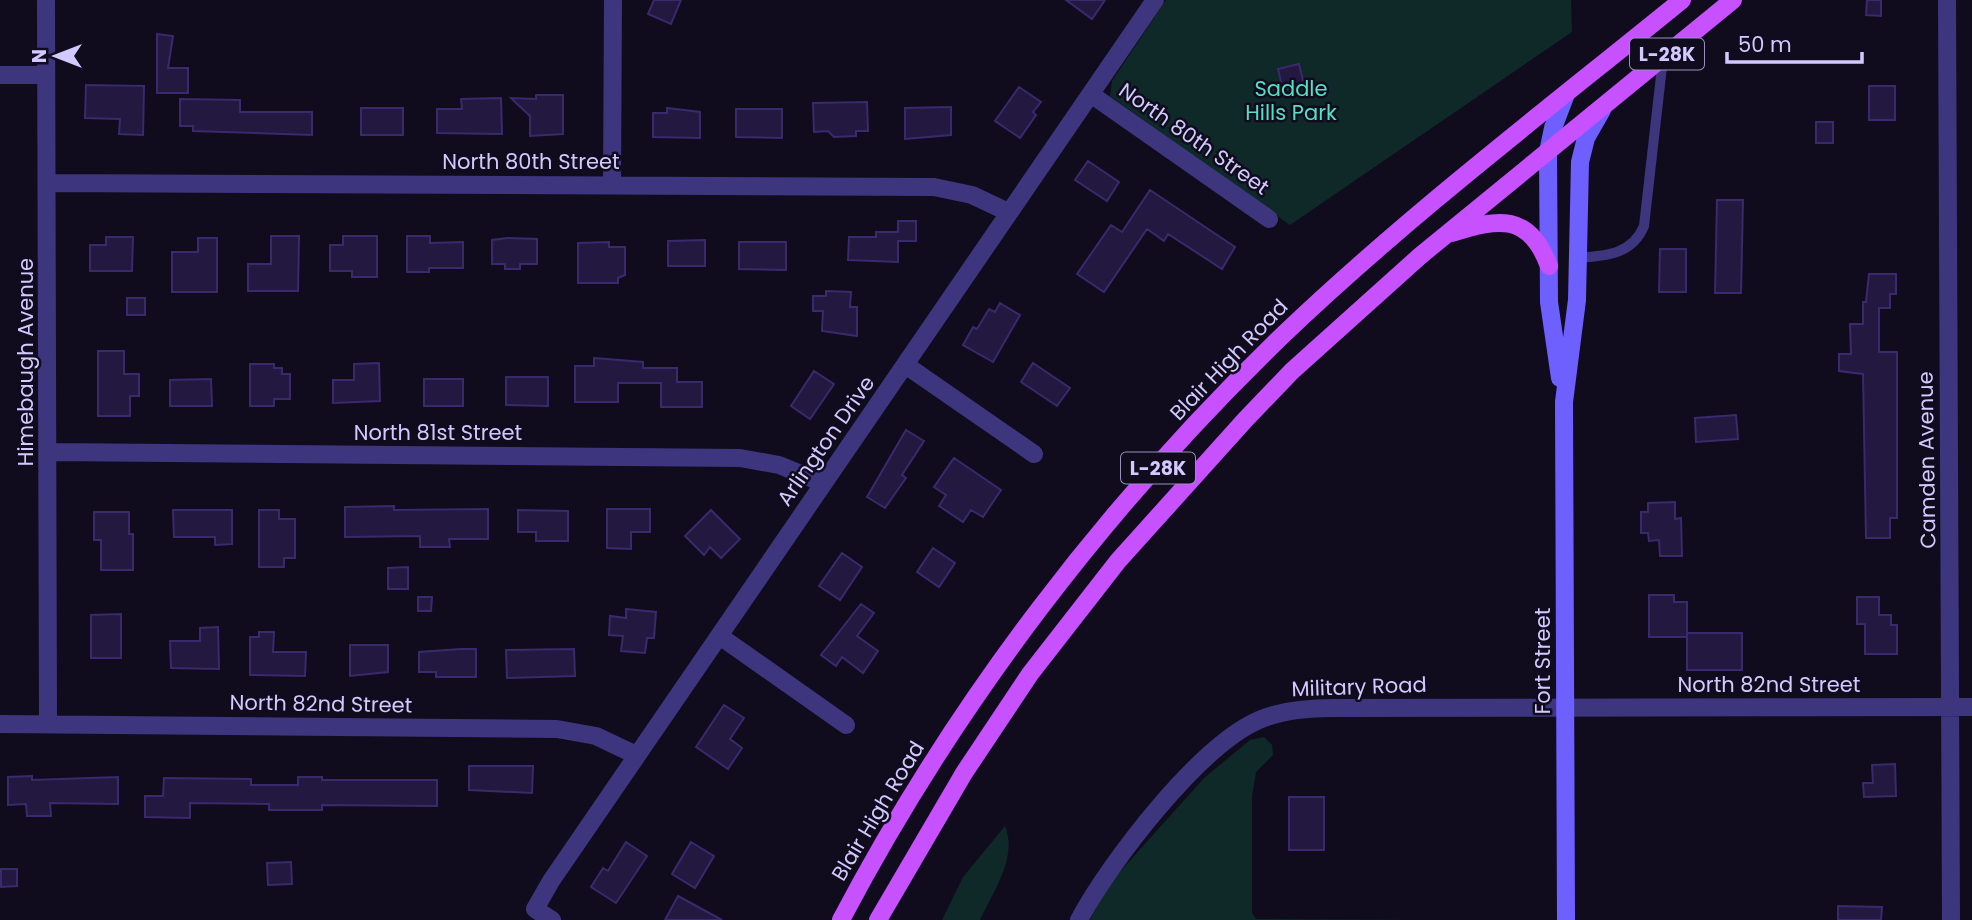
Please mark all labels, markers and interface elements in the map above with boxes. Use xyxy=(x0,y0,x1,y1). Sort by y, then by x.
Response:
north arrow xyxy=(21,21,91,91)
scale bar xyxy=(1727,21,1862,65)
text: 50 m xyxy=(1738,30,1792,59)
road number: L-28K xyxy=(1630,38,1704,70)
text: N xyxy=(26,49,53,63)
park label: Saddle Hills Park xyxy=(1245,74,1337,127)
street label: North 80th Street xyxy=(1113,76,1275,201)
street label: North 80th Street xyxy=(442,147,620,176)
street label: Himebaugh Avenue xyxy=(11,258,40,466)
street label: Blair High Road xyxy=(1163,293,1294,427)
street label: Arlington Drive xyxy=(770,370,881,512)
street label: Camden Avenue xyxy=(1910,371,1943,549)
street label: North 81st Street xyxy=(354,418,522,447)
road number: L-28K xyxy=(1121,453,1195,484)
street label: Fort Street xyxy=(1528,608,1557,714)
street label: Military Road xyxy=(1291,670,1427,703)
street label: North 82nd Street xyxy=(1678,670,1860,699)
street label: North 82nd Street xyxy=(229,687,413,720)
street label: Blair High Road xyxy=(824,735,931,886)

